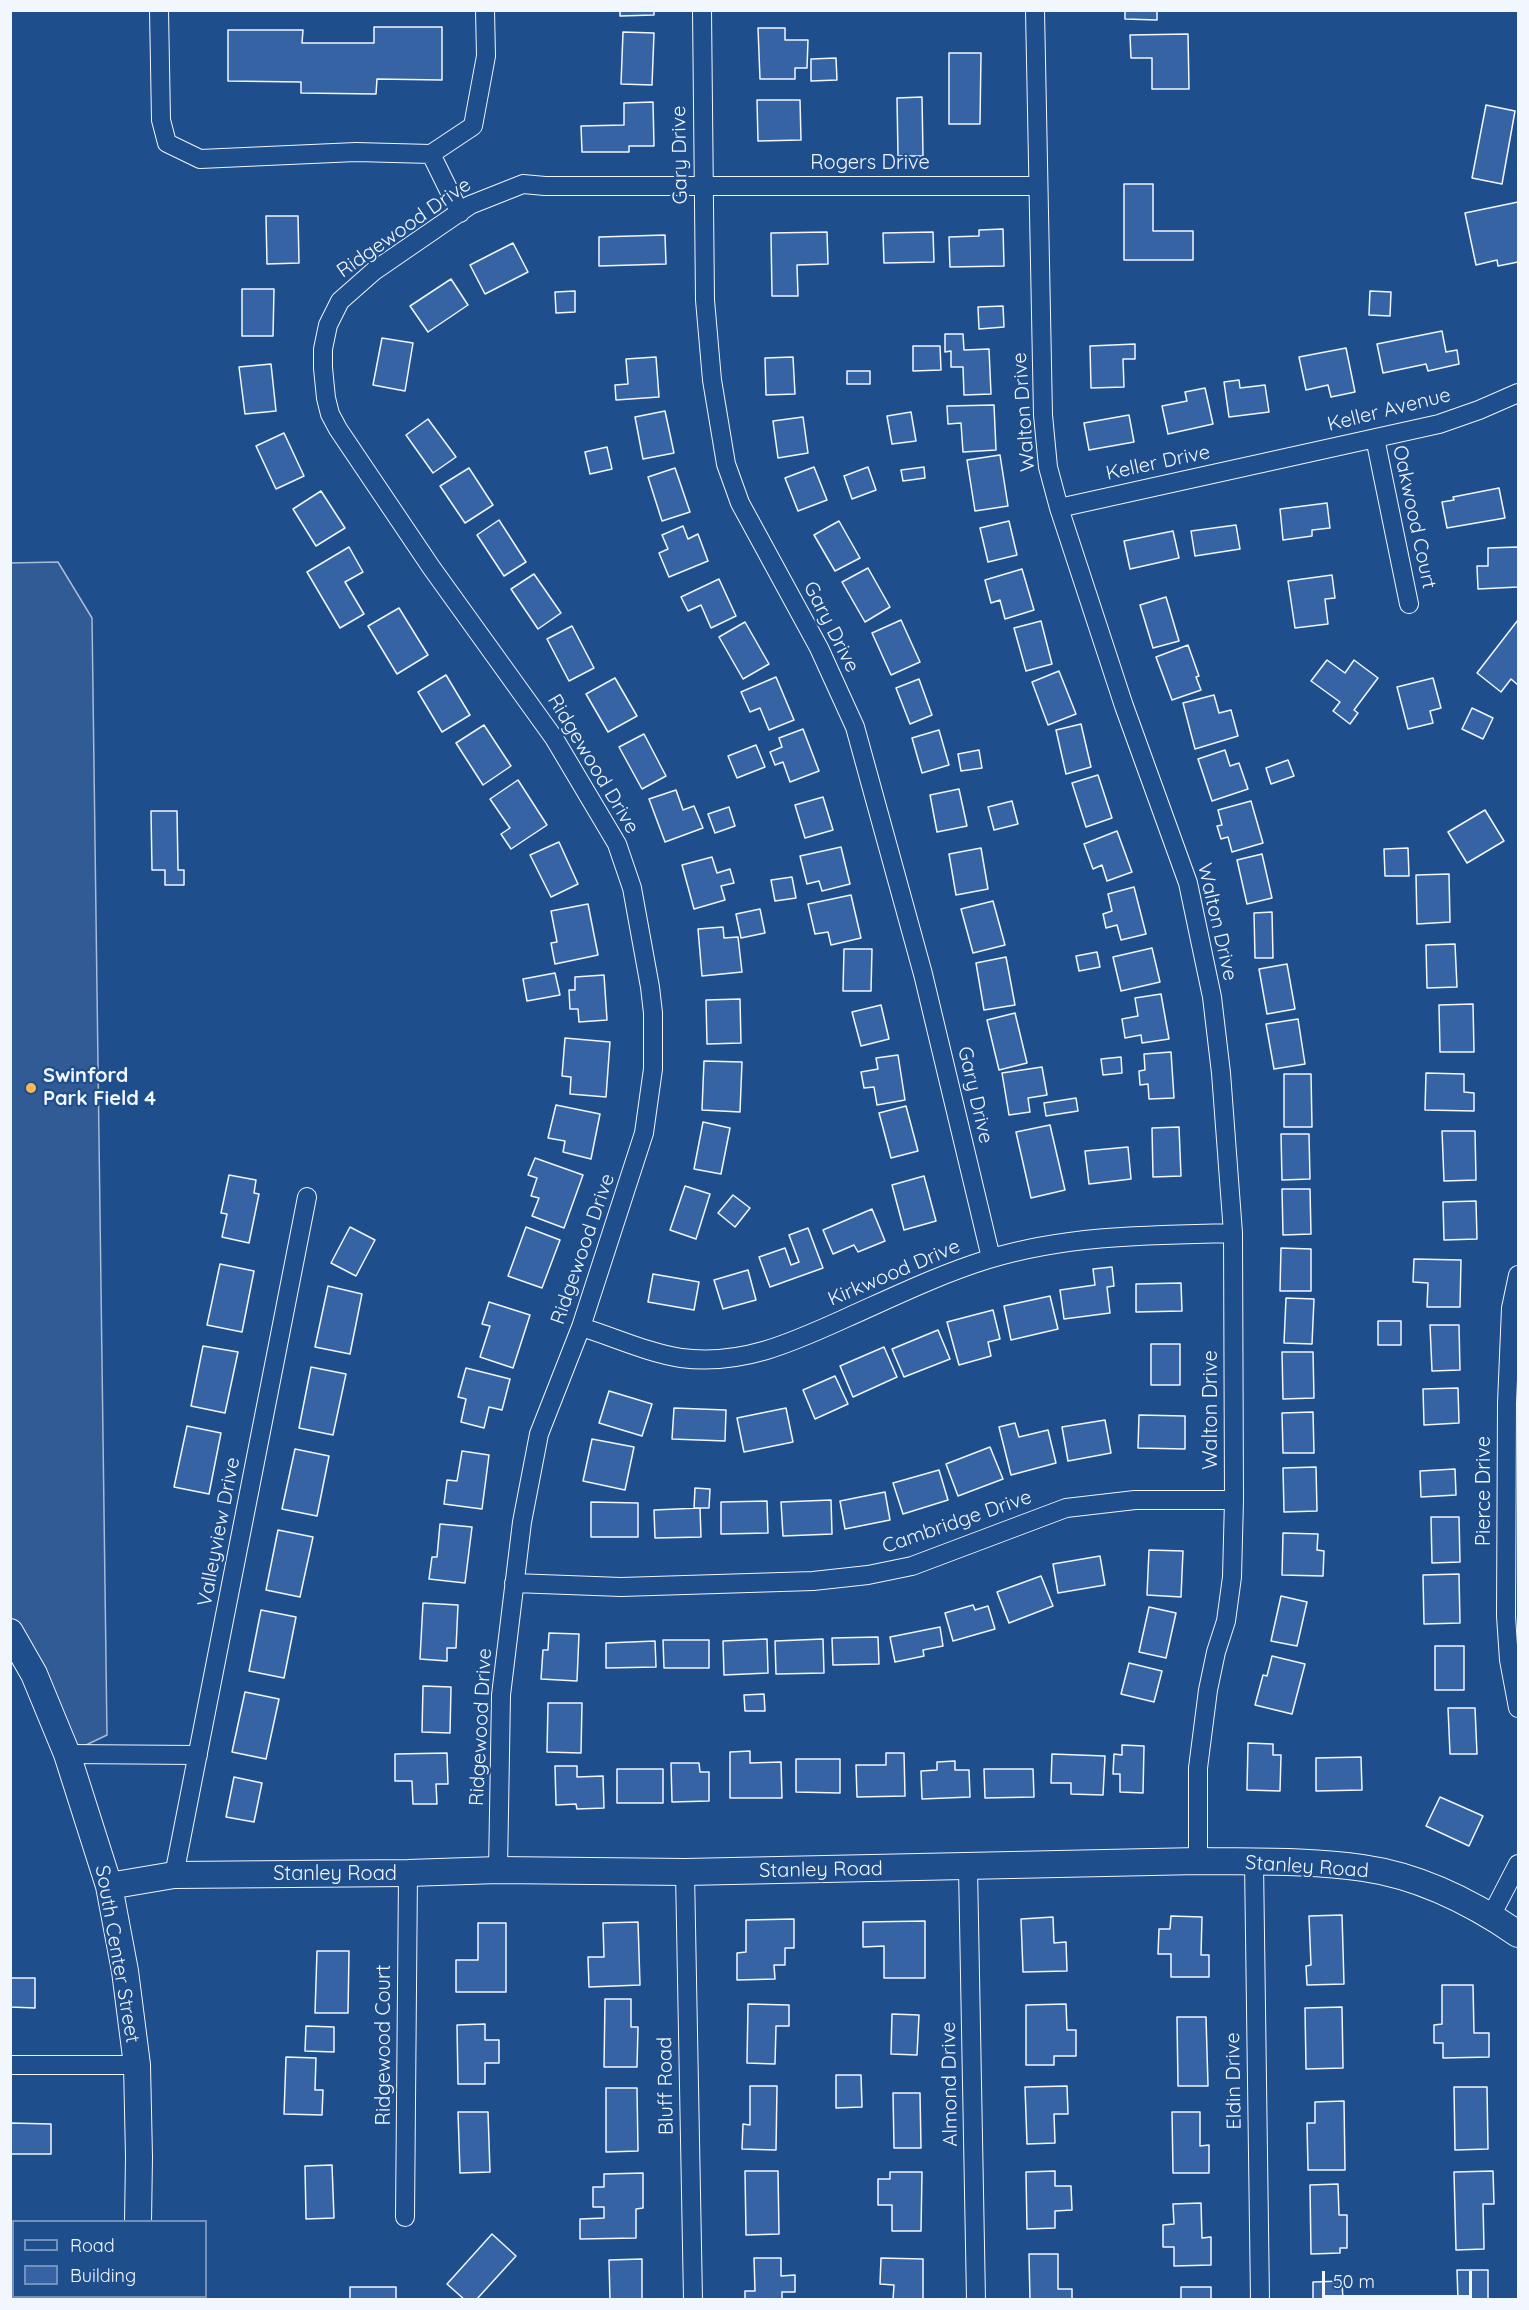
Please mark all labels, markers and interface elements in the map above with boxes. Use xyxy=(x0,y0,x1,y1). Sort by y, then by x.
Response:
street label: Gary Drive xyxy=(667,105,693,205)
street label: Rogers Drive xyxy=(810,151,930,175)
street label: Ridgewood Drive xyxy=(332,173,476,283)
street label: Walton Drive xyxy=(1008,351,1040,473)
street label: Keller Avenue xyxy=(1325,383,1453,437)
street label: Keller Drive xyxy=(1104,440,1212,486)
street label: Oakwood Court xyxy=(1387,443,1441,591)
street label: Gary Drive xyxy=(798,577,864,677)
street label: Ridgewood Drive xyxy=(542,690,644,838)
street label: Walton Drive xyxy=(1192,861,1242,983)
street label: Gary Drive xyxy=(952,1044,998,1146)
place label: Swinford Park Field 4 xyxy=(43,1064,156,1111)
marker: Swinford Park Field 4 xyxy=(24,1081,38,1095)
street label: Ridgewood Drive xyxy=(546,1170,620,1328)
street label: Kirkwood Drive xyxy=(824,1234,964,1312)
street label: Walton Drive xyxy=(1199,1350,1223,1470)
street label: Pierce Drive xyxy=(1472,1436,1496,1546)
street label: Valleyview Drive xyxy=(193,1455,245,1609)
street label: Cambridge Drive xyxy=(879,1485,1035,1559)
street label: Ridgewood Drive xyxy=(465,1647,497,1807)
street label: Stanley Road xyxy=(1244,1851,1370,1883)
street label: Stanley Road xyxy=(759,1857,883,1883)
street label: Stanley Road xyxy=(273,1862,397,1886)
street label: South Center Street xyxy=(90,1863,144,2045)
street label: Ridgewood Court xyxy=(372,1965,396,2125)
street label: Almond Drive xyxy=(937,2021,963,2147)
street label: Eldin Drive xyxy=(1221,2032,1247,2130)
street label: Bluff Road xyxy=(653,2037,679,2135)
legend xyxy=(12,2220,207,2298)
text: Road xyxy=(70,2234,115,2257)
scale bar xyxy=(1325,2259,1475,2297)
text: Building xyxy=(70,2264,136,2287)
text: 50 m xyxy=(1333,2270,1375,2293)

